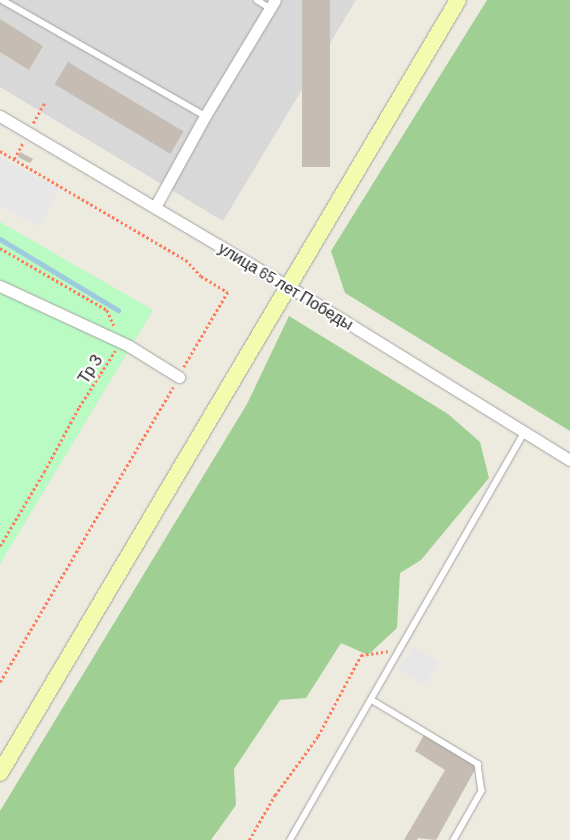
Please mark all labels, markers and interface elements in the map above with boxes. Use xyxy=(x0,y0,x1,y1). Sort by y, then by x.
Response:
street label: улица 65 лет Победы xyxy=(215,238,357,334)
street label: Тр З xyxy=(74,351,106,387)

